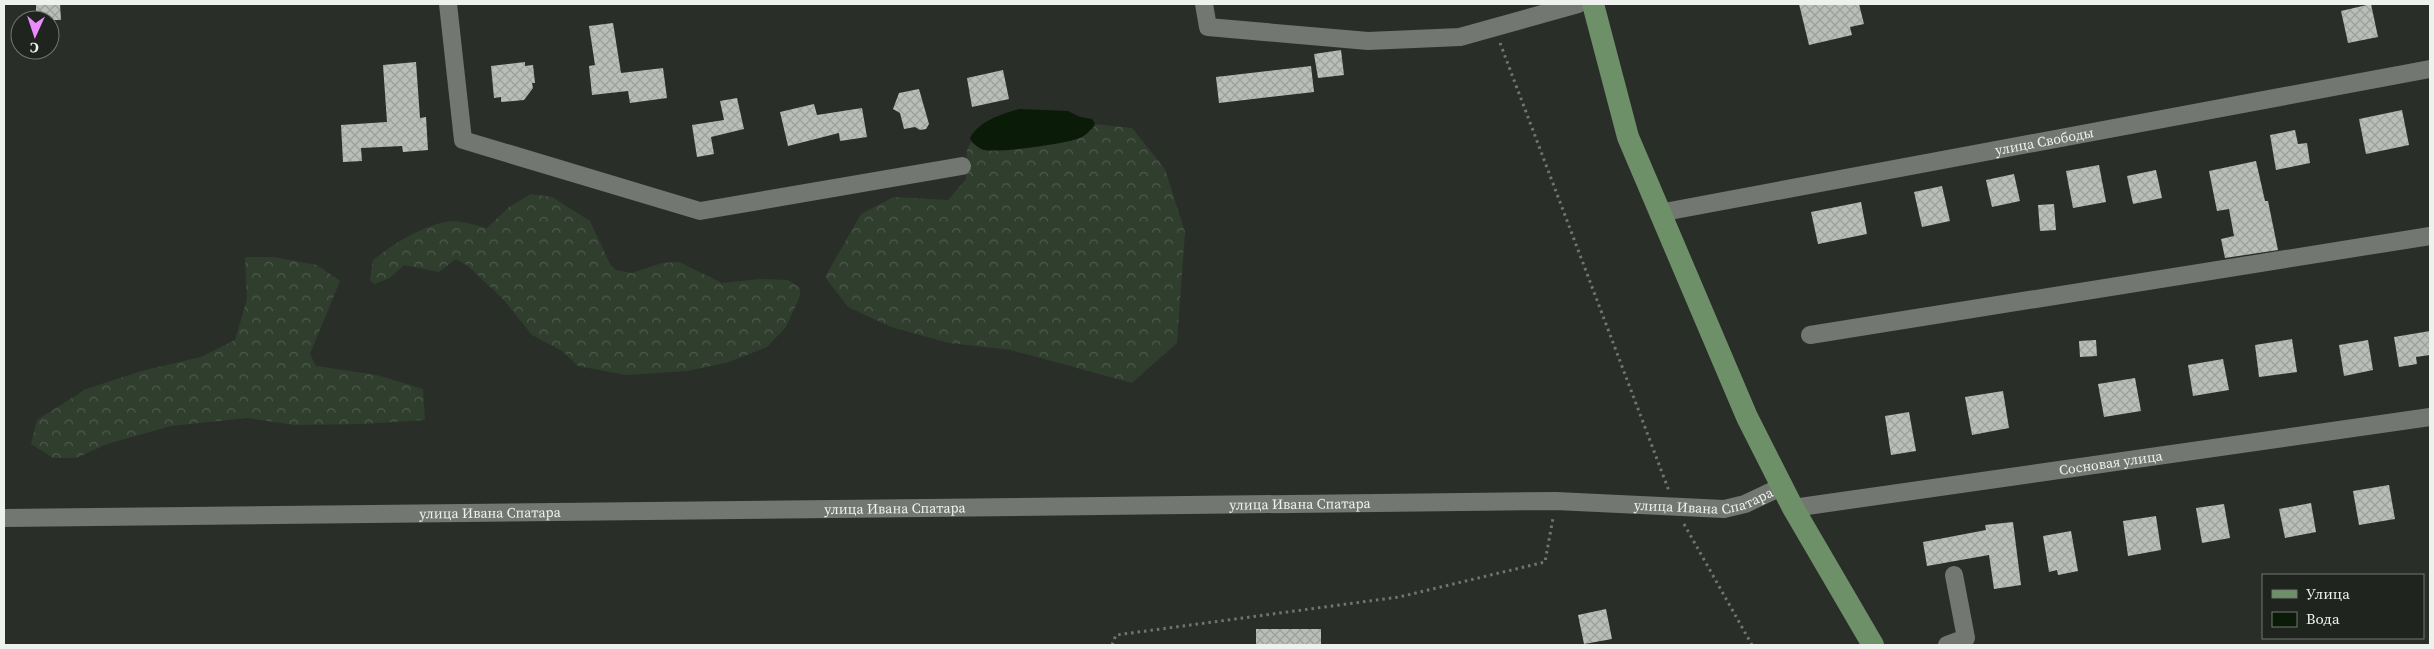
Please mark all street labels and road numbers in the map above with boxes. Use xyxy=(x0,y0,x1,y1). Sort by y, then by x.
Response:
street label: улица Свободы xyxy=(1993,122,2095,160)
street label: Сосновая улица xyxy=(2058,445,2165,480)
street label: улица Ивана Спатара xyxy=(1634,482,1777,519)
street label: улица Ивана Спатара xyxy=(1229,493,1372,515)
street label: улица Ивана Спатара xyxy=(824,497,967,519)
street label: улица Ивана Спатара xyxy=(419,502,562,523)

